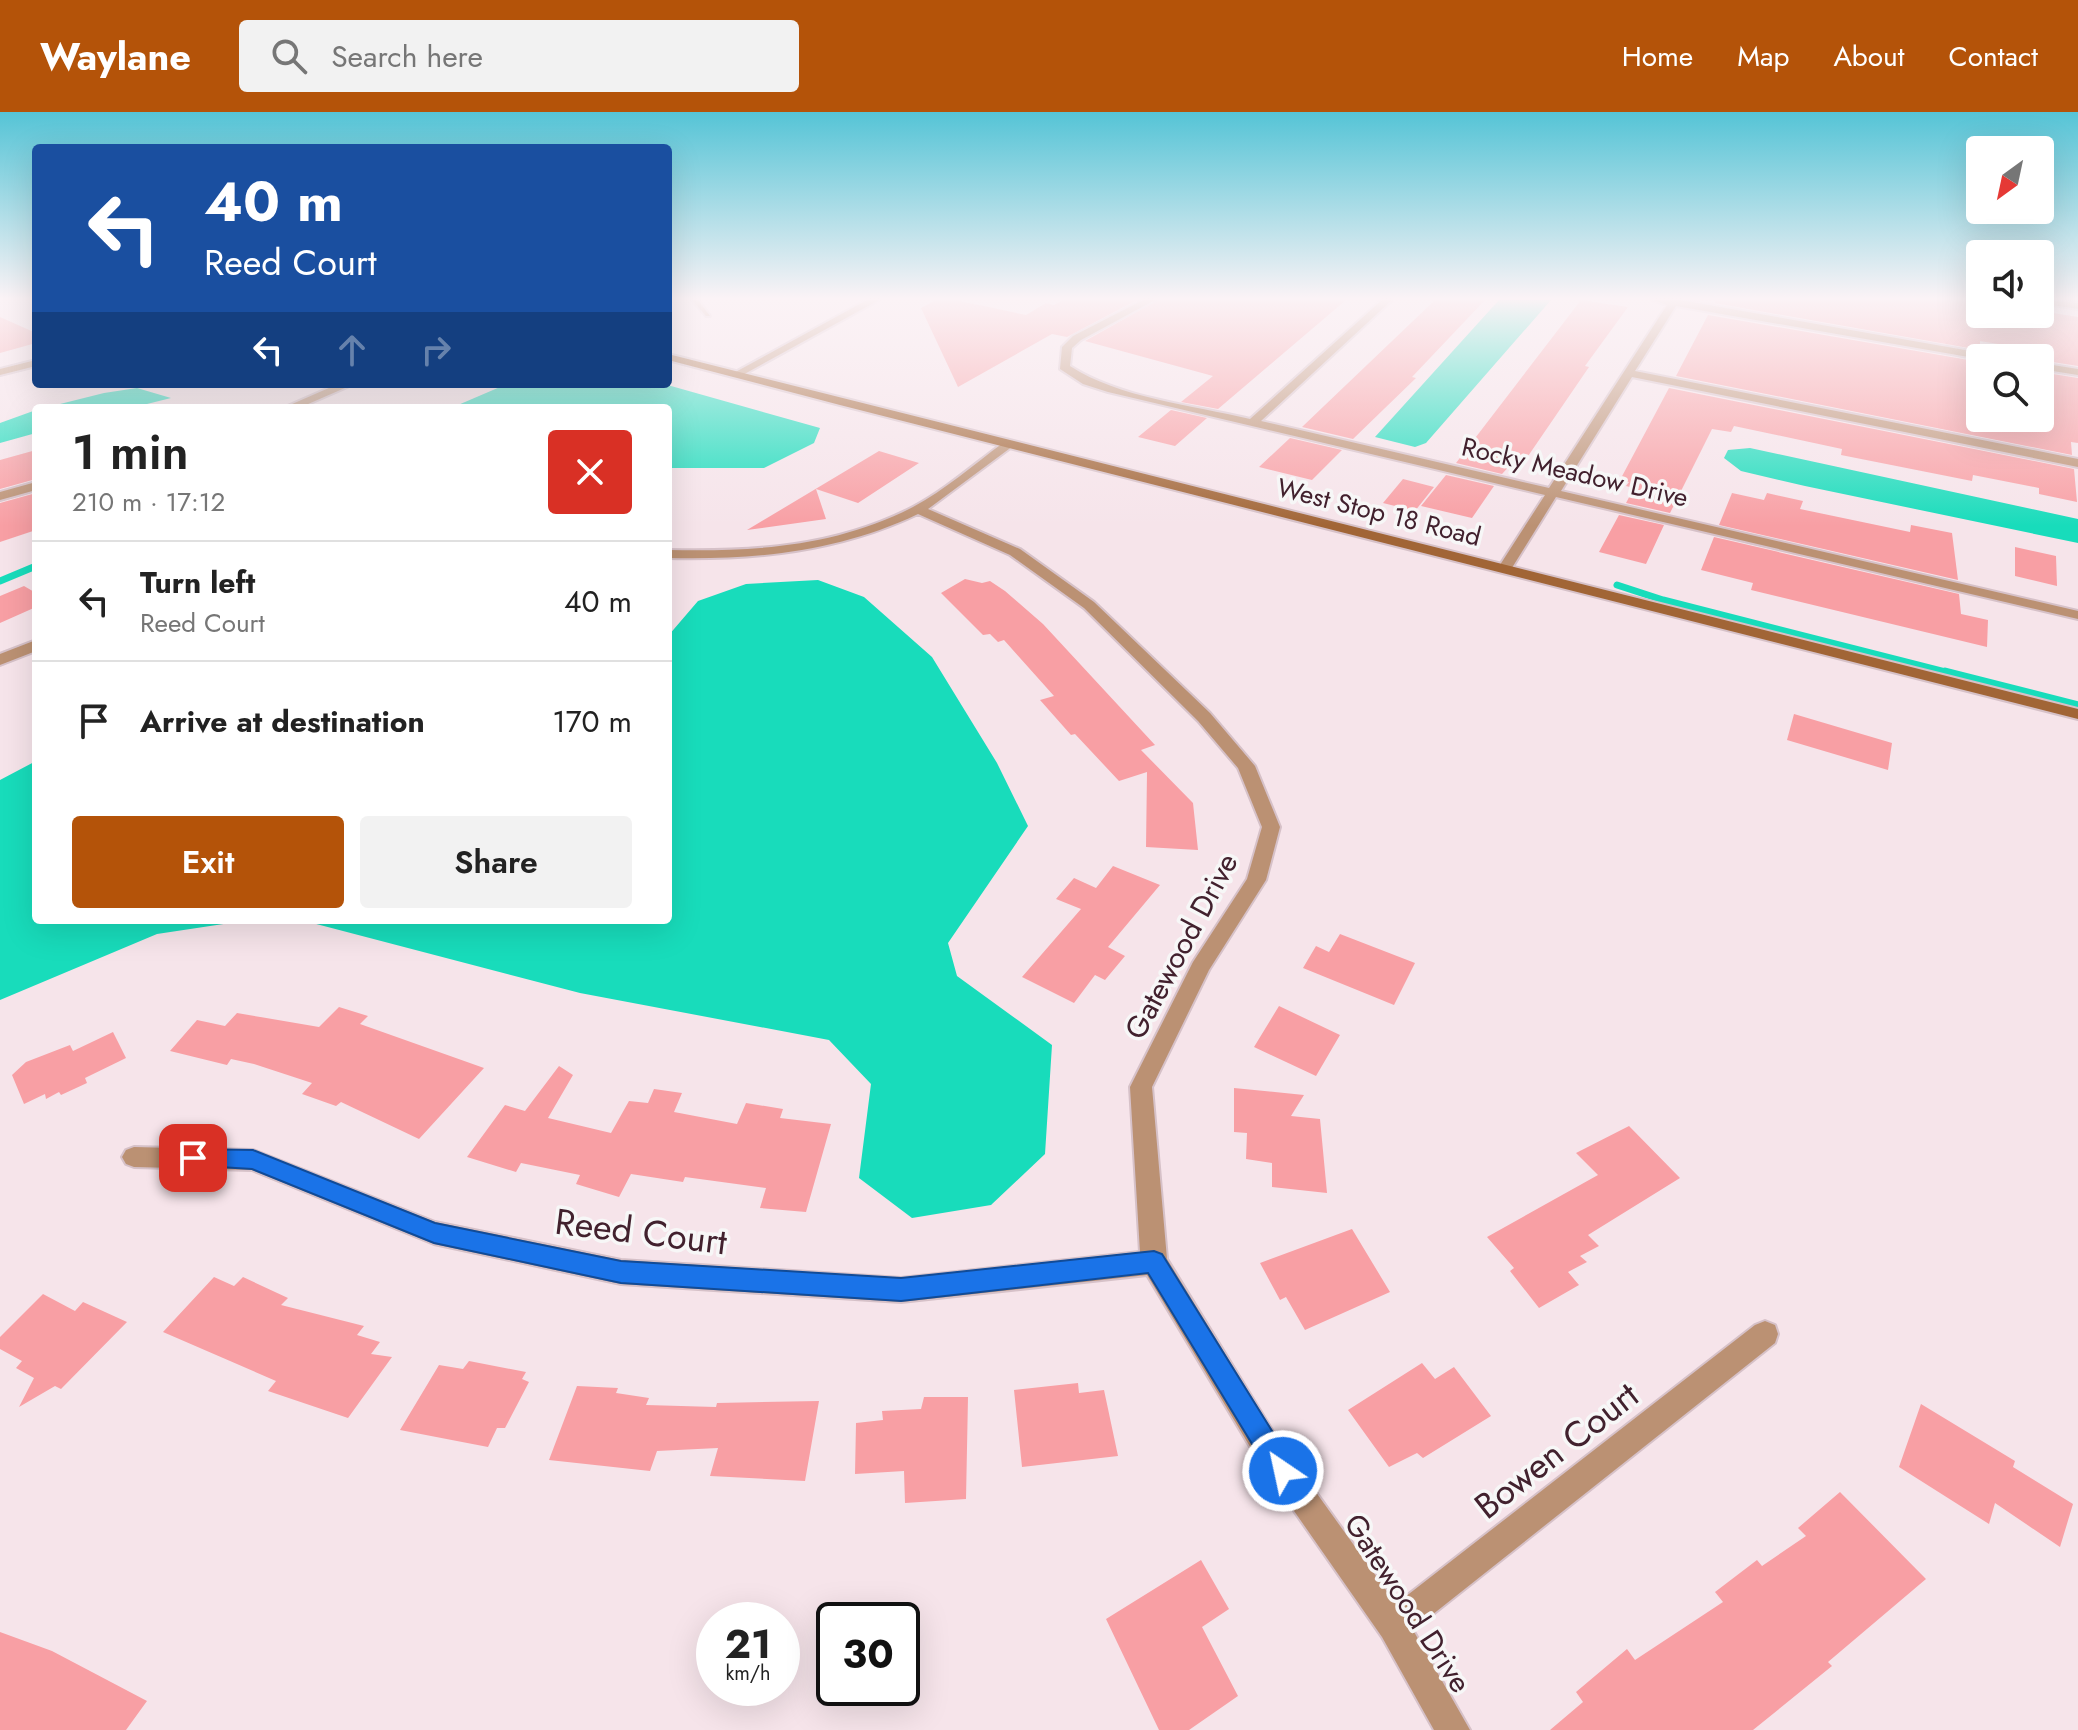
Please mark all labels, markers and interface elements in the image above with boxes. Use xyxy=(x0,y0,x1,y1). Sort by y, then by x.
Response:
search box xyxy=(239,20,799,92)
text: Waylane xyxy=(40,29,191,84)
icon: search xyxy=(267,34,311,78)
text: Search here xyxy=(331,35,483,78)
text: Home xyxy=(1622,36,1693,77)
text: Map xyxy=(1737,36,1789,77)
text: About xyxy=(1833,36,1905,77)
text: Contact xyxy=(1949,36,2038,77)
north arrow xyxy=(1966,136,2054,224)
map controls xyxy=(1966,136,2054,432)
text: 40 m xyxy=(204,161,343,242)
icon: left xyxy=(72,176,176,280)
text: Reed Court xyxy=(204,236,377,288)
button: sound xyxy=(1966,240,2054,328)
icon: left xyxy=(246,328,290,372)
icon: ahead xyxy=(330,328,374,372)
icon: right xyxy=(414,328,458,372)
button: search xyxy=(1966,344,2054,432)
text: 1 min xyxy=(72,418,189,487)
street label: Rocky Meadow Drive xyxy=(1458,427,1692,517)
button: close xyxy=(548,430,632,514)
street label: West Stop 18 Road xyxy=(1273,468,1485,556)
text: 210 m · 17:12 xyxy=(72,483,225,521)
text: Turn left xyxy=(140,561,255,604)
icon: left xyxy=(72,579,116,623)
text: 40 m xyxy=(564,580,632,623)
text: Reed Court xyxy=(140,604,265,642)
icon: arrive xyxy=(72,699,116,743)
text: Arrive at destination xyxy=(140,700,425,743)
text: 170 m xyxy=(552,700,632,743)
button: Exit xyxy=(72,816,344,908)
button: Share xyxy=(360,816,632,908)
street label: Gatewood Drive xyxy=(1114,845,1248,1047)
pin xyxy=(159,1124,227,1192)
icon: arrive xyxy=(171,1136,215,1180)
street label: Reed Court xyxy=(552,1195,730,1267)
street label: Bowen Court xyxy=(1463,1369,1649,1531)
position arrow xyxy=(1241,1429,1325,1513)
street label: Gatewood Drive xyxy=(1334,1505,1482,1701)
speed limit sign: 30 xyxy=(816,1602,920,1706)
text: 21 xyxy=(725,1615,771,1673)
text: km/h xyxy=(725,1659,771,1688)

